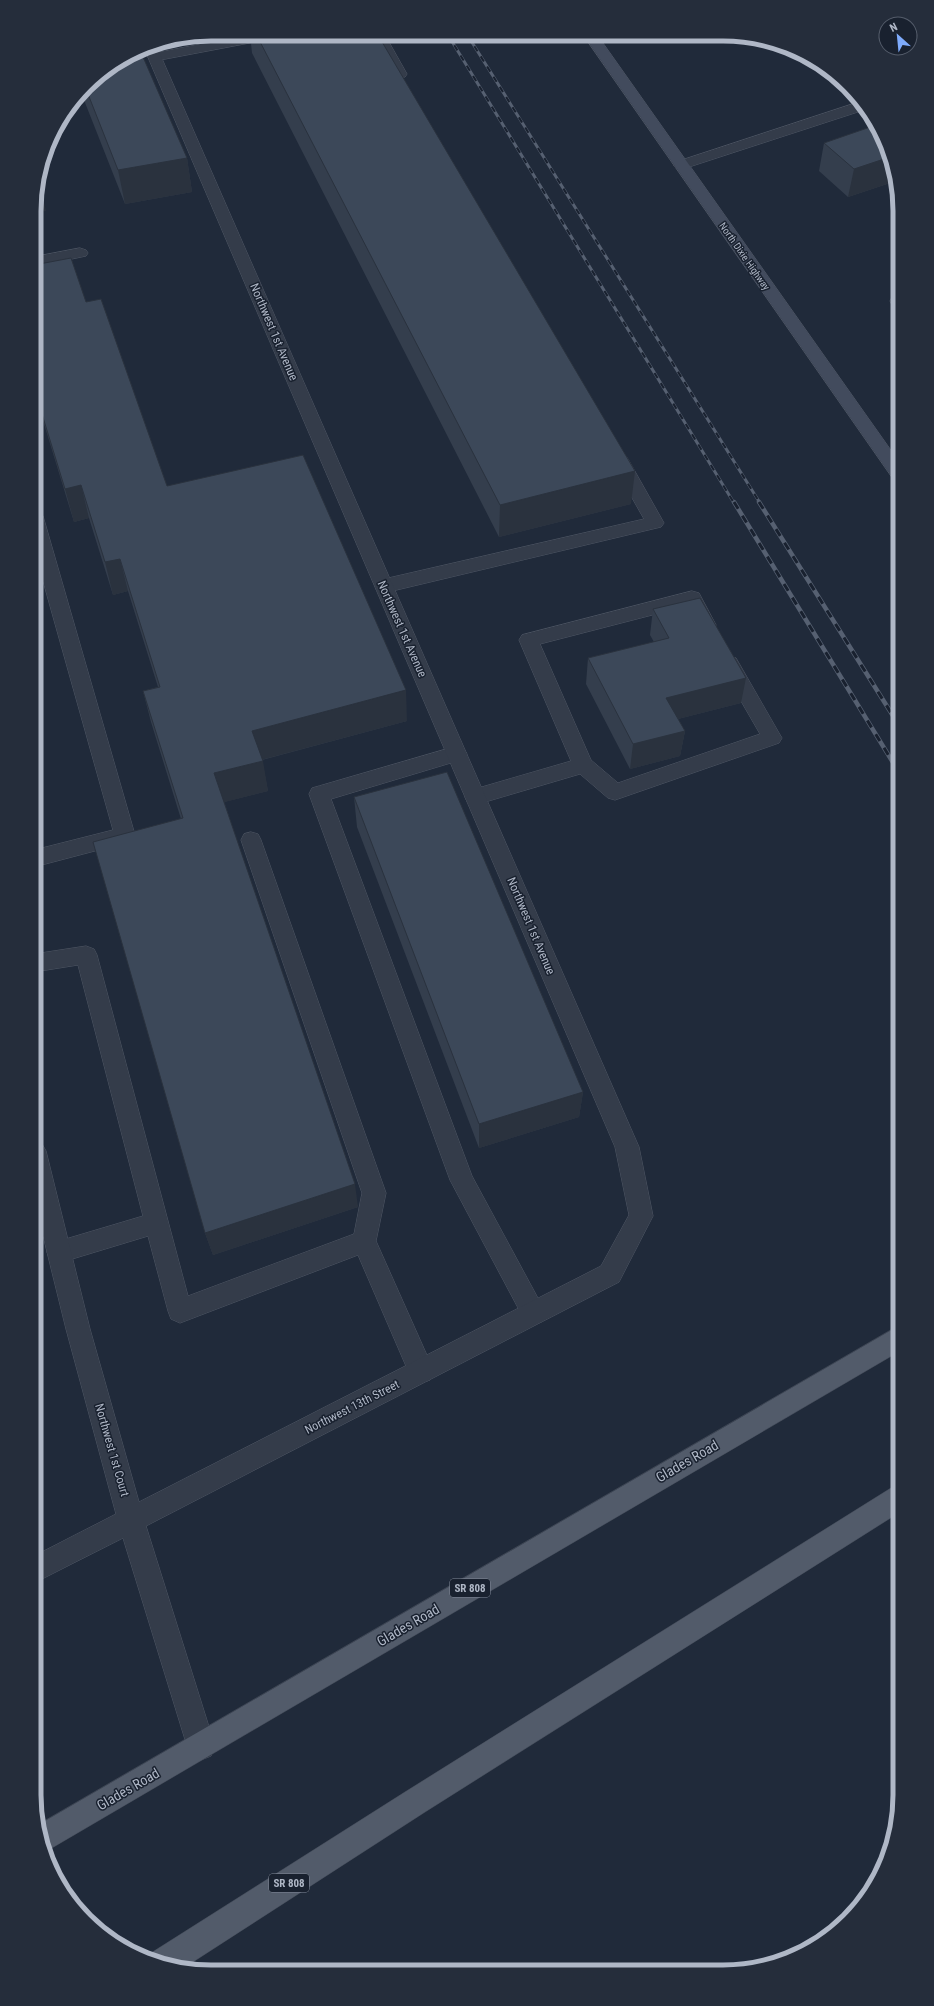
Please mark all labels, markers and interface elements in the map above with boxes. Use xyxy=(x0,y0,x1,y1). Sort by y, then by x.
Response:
north arrow xyxy=(878,16,918,56)
text: N xyxy=(888,20,900,35)
street label: North Dixie Highway xyxy=(717,220,772,292)
street label: Northwest 1st Avenue xyxy=(247,281,301,383)
street label: Northwest 1st Avenue xyxy=(374,579,430,680)
street label: Northwest 1st Avenue xyxy=(504,875,558,977)
street label: Northwest 13th Street xyxy=(302,1377,402,1437)
street label: Northwest 1st Court xyxy=(92,1402,132,1498)
street label: Glades Road xyxy=(653,1437,721,1485)
road number: SR 808 xyxy=(450,1579,490,1597)
street label: Glades Road xyxy=(374,1601,442,1649)
street label: Glades Road xyxy=(94,1765,162,1813)
road number: SR 808 xyxy=(269,1874,309,1892)

